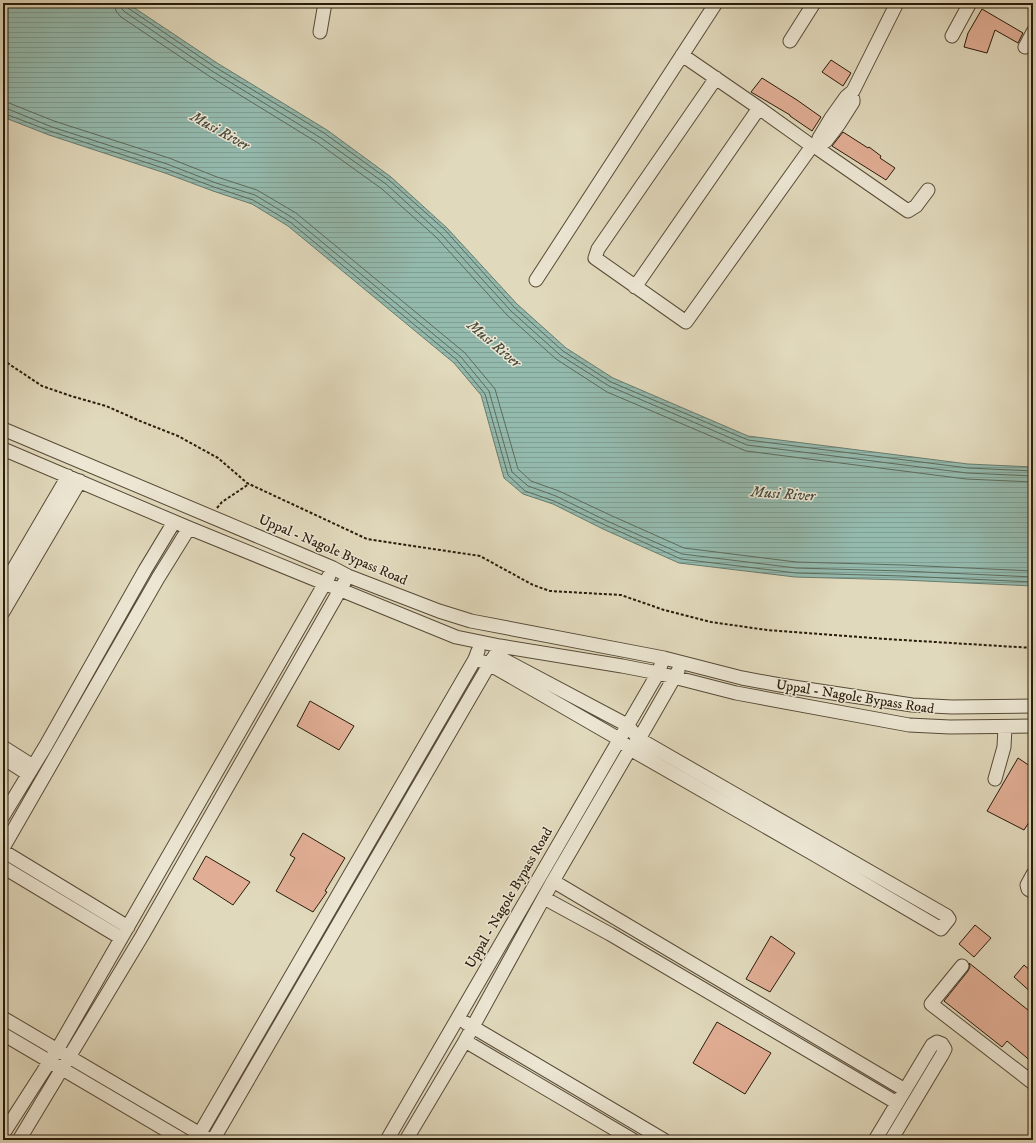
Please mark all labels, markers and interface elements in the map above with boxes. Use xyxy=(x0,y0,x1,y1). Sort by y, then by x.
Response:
water label: Musi River xyxy=(186,107,254,156)
water label: Musi River xyxy=(462,315,526,373)
water label: Musi River xyxy=(749,482,817,506)
street label: Uppal - Nagole Bypass Road xyxy=(256,510,410,590)
street label: Uppal - Nagole Bypass Road xyxy=(775,676,935,718)
street label: Uppal - Nagole Bypass Road xyxy=(461,824,557,972)

